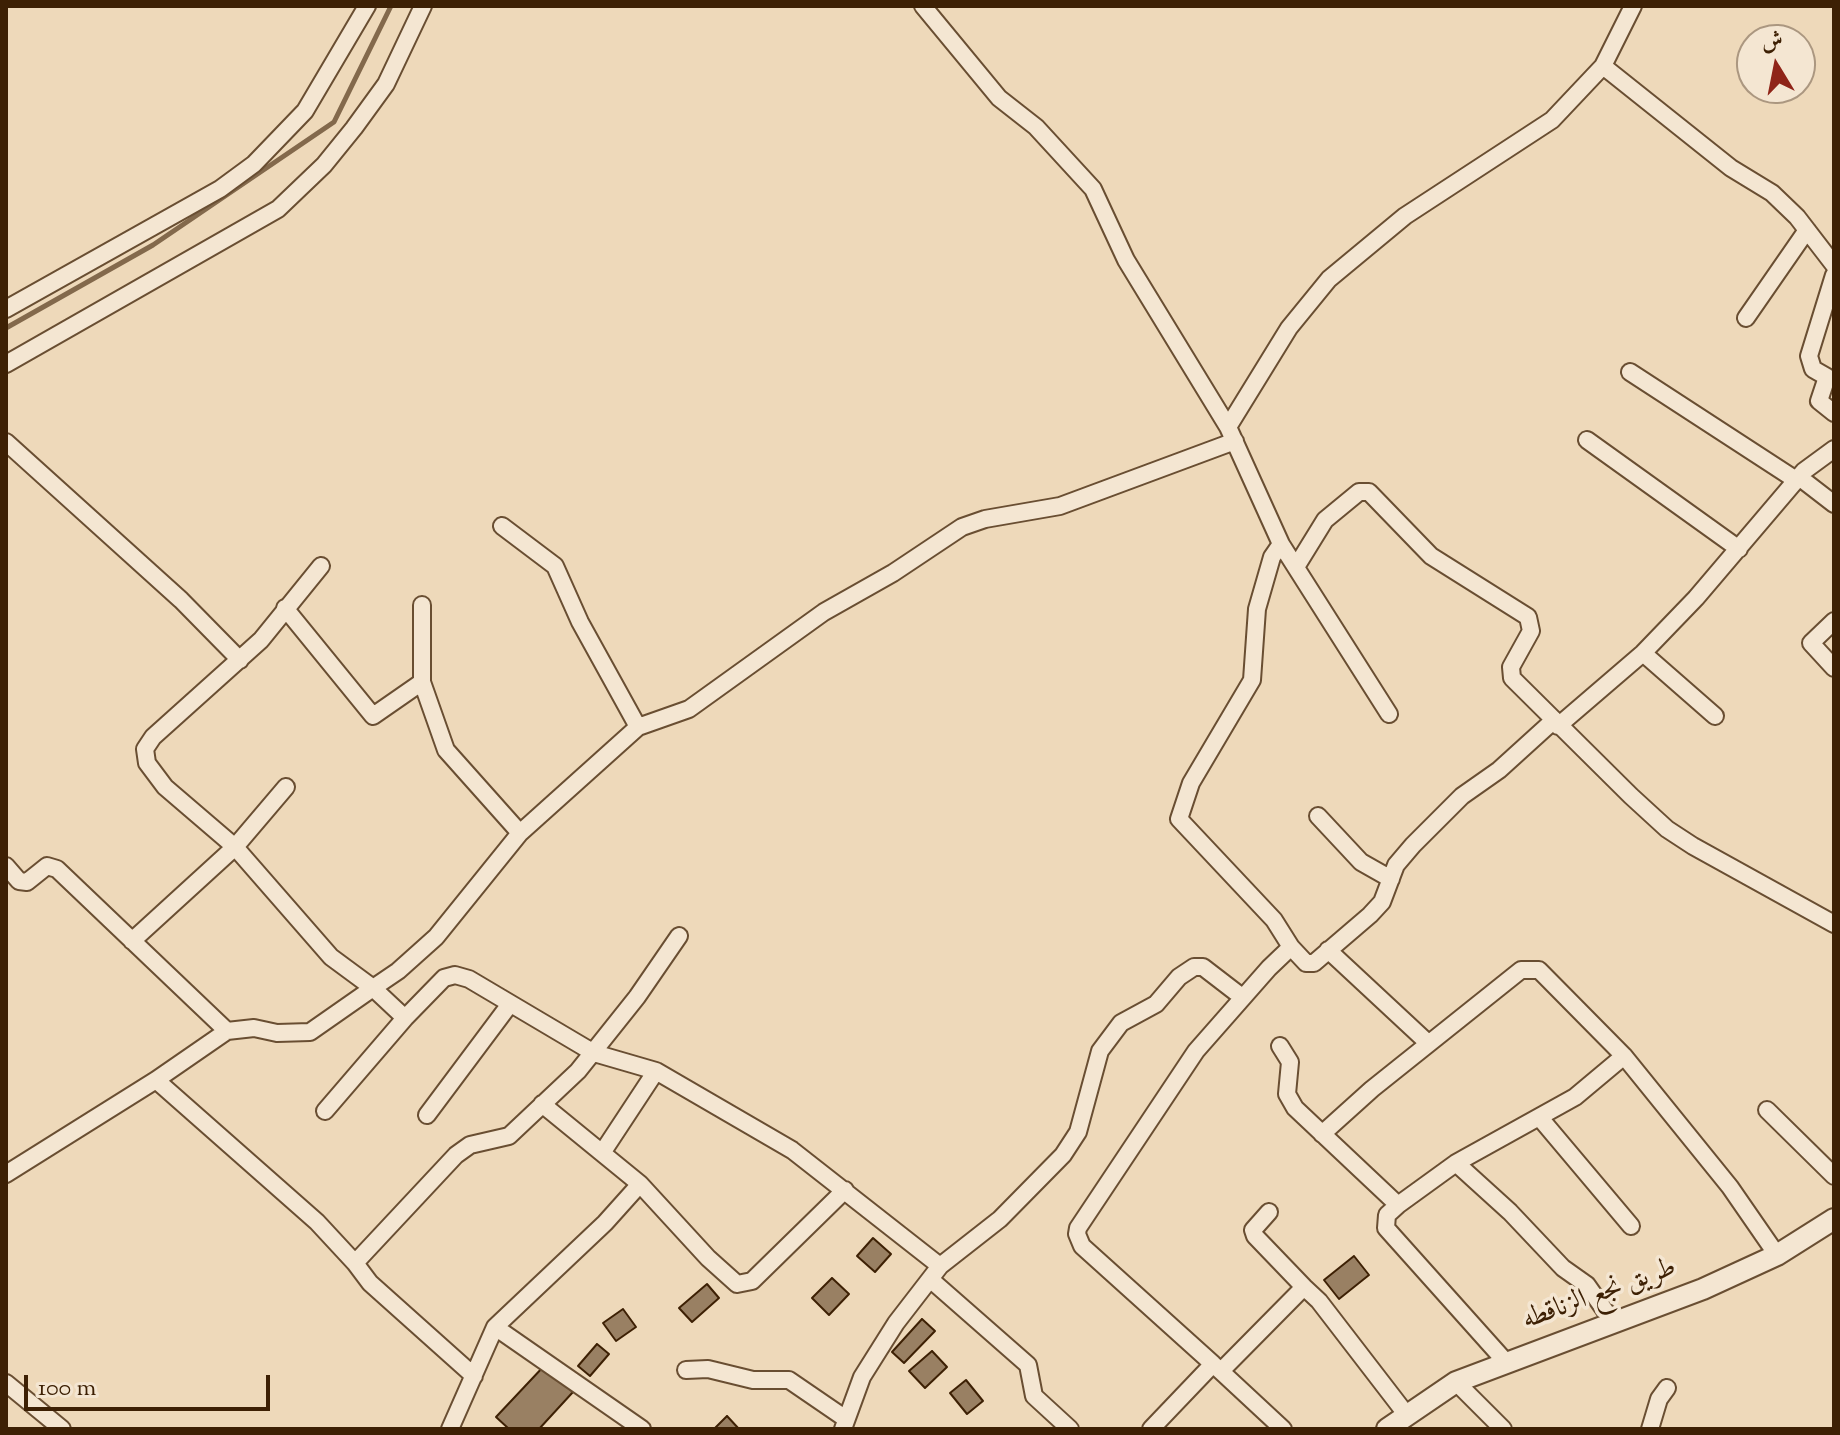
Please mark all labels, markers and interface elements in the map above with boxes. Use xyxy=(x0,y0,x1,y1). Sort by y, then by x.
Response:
north arrow xyxy=(1736,24,1816,104)
text: ش xyxy=(1759,25,1786,60)
street label: طريق نجع الزناقطه xyxy=(1518,1253,1682,1339)
scale bar xyxy=(28,1359,274,1409)
text: 100 m xyxy=(38,1372,96,1406)

